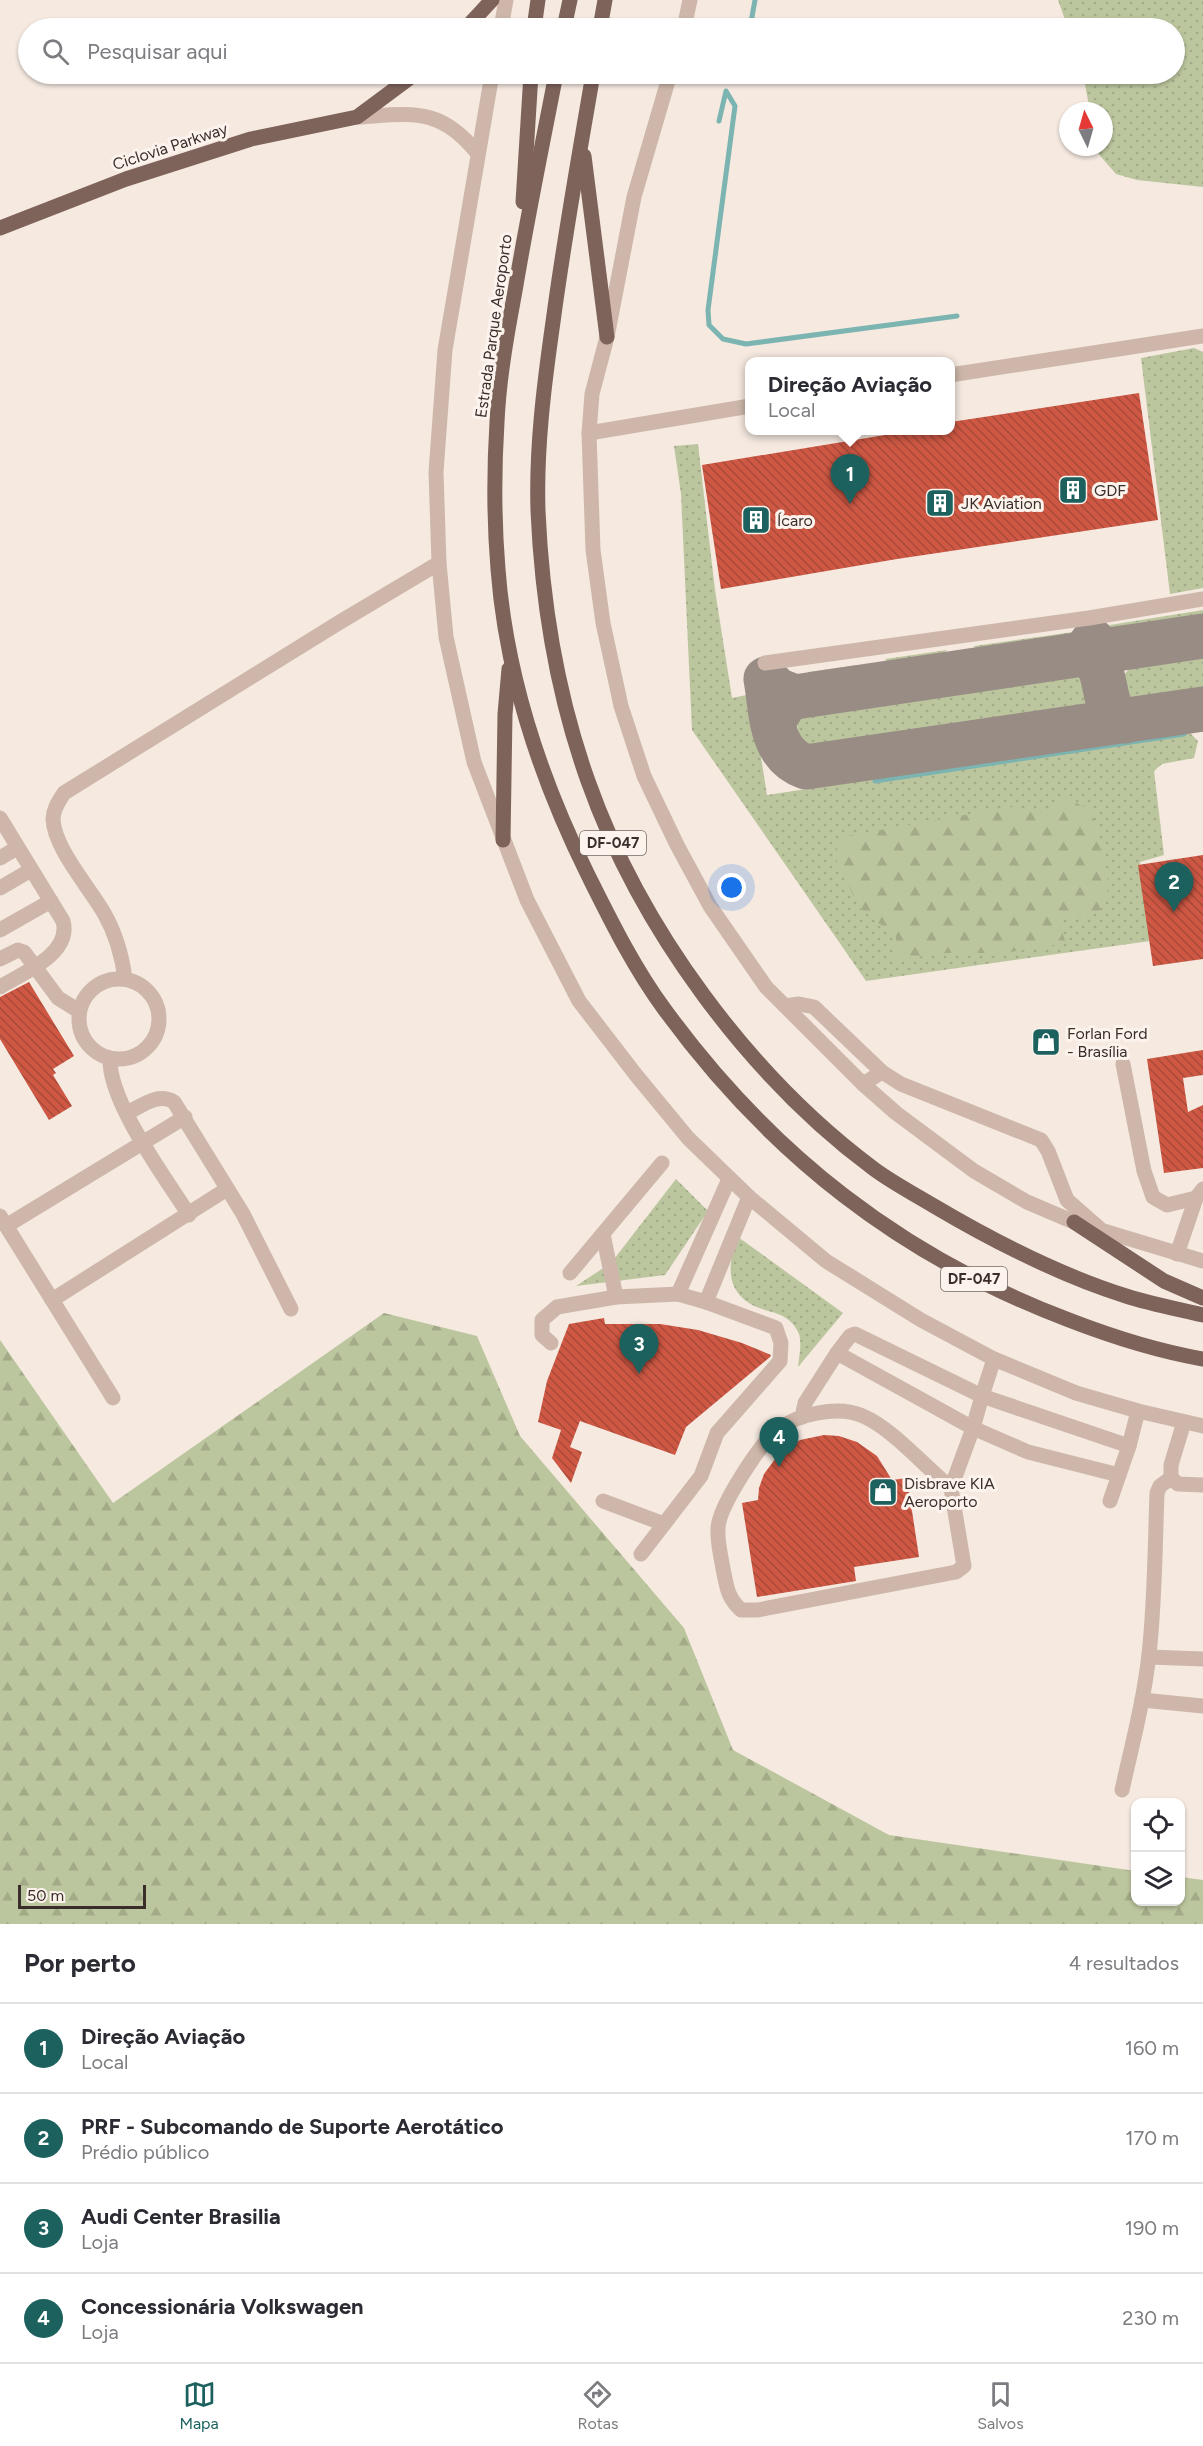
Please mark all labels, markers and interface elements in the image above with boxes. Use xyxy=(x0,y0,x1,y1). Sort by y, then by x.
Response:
search box xyxy=(18,18,1185,84)
icon: search xyxy=(39,35,72,68)
text: Pesquisar aqui xyxy=(87,38,228,65)
north arrow xyxy=(1059,102,1113,156)
street label: Ciclovia Parkway xyxy=(110,119,231,174)
street label: Estrada Parque Aeroporto xyxy=(471,233,516,419)
popup xyxy=(745,357,955,435)
text: Direção Aviação xyxy=(768,371,932,398)
text: Local xyxy=(768,398,815,422)
pin: 1 xyxy=(830,454,870,504)
building icon: GDF xyxy=(1057,474,1089,506)
place label: GDF xyxy=(1094,481,1126,500)
building icon: JK Aviation xyxy=(924,487,956,519)
place label: JK Aviation xyxy=(961,494,1042,513)
building icon: Ícaro xyxy=(740,504,772,536)
place label: Ícaro xyxy=(777,511,813,530)
road number: DF-047 xyxy=(580,831,646,855)
pin: 2 xyxy=(1154,862,1194,912)
your location xyxy=(717,873,746,902)
place label: Forlan Ford - Brasília xyxy=(1067,1024,1148,1061)
shop icon: Forlan Ford - Brasília xyxy=(1030,1026,1062,1058)
road number: DF-047 xyxy=(941,1267,1007,1291)
pin: 3 xyxy=(620,1324,658,1374)
pin: 4 xyxy=(760,1418,798,1467)
place label: Disbrave KIA Aeroporto xyxy=(904,1474,995,1511)
shop icon: Disbrave KIA Aeroporto xyxy=(867,1476,899,1508)
map controls xyxy=(1131,1798,1185,1906)
button: locate xyxy=(1131,1798,1185,1852)
button: layers xyxy=(1131,1852,1185,1906)
scale bar xyxy=(18,1882,146,1910)
text: 50 m xyxy=(27,1886,64,1905)
text: Por perto xyxy=(24,1947,136,1979)
text: 4 resultados xyxy=(1069,1951,1179,1975)
text: Direção Aviação xyxy=(81,2023,245,2050)
text: 1 xyxy=(39,2036,48,2060)
text: 160 m xyxy=(1125,2036,1179,2060)
text: Local xyxy=(81,2050,128,2074)
text: PRF - Subcomando de Suporte Aerotático xyxy=(81,2113,504,2140)
text: 2 xyxy=(38,2126,49,2150)
text: 170 m xyxy=(1125,2126,1179,2150)
text: Prédio público xyxy=(81,2140,209,2164)
text: Audi Center Brasilia xyxy=(81,2203,281,2230)
text: 3 xyxy=(38,2216,49,2240)
text: 190 m xyxy=(1125,2216,1179,2240)
text: Loja xyxy=(81,2230,119,2254)
text: Concessionária Volkswagen xyxy=(81,2293,364,2320)
text: 4 xyxy=(37,2306,50,2330)
text: 230 m xyxy=(1122,2306,1179,2330)
text: Loja xyxy=(81,2320,119,2344)
tab: Mapa xyxy=(179,2378,219,2433)
tab: Rotas xyxy=(578,2378,618,2433)
tab: Salvos xyxy=(977,2378,1024,2433)

